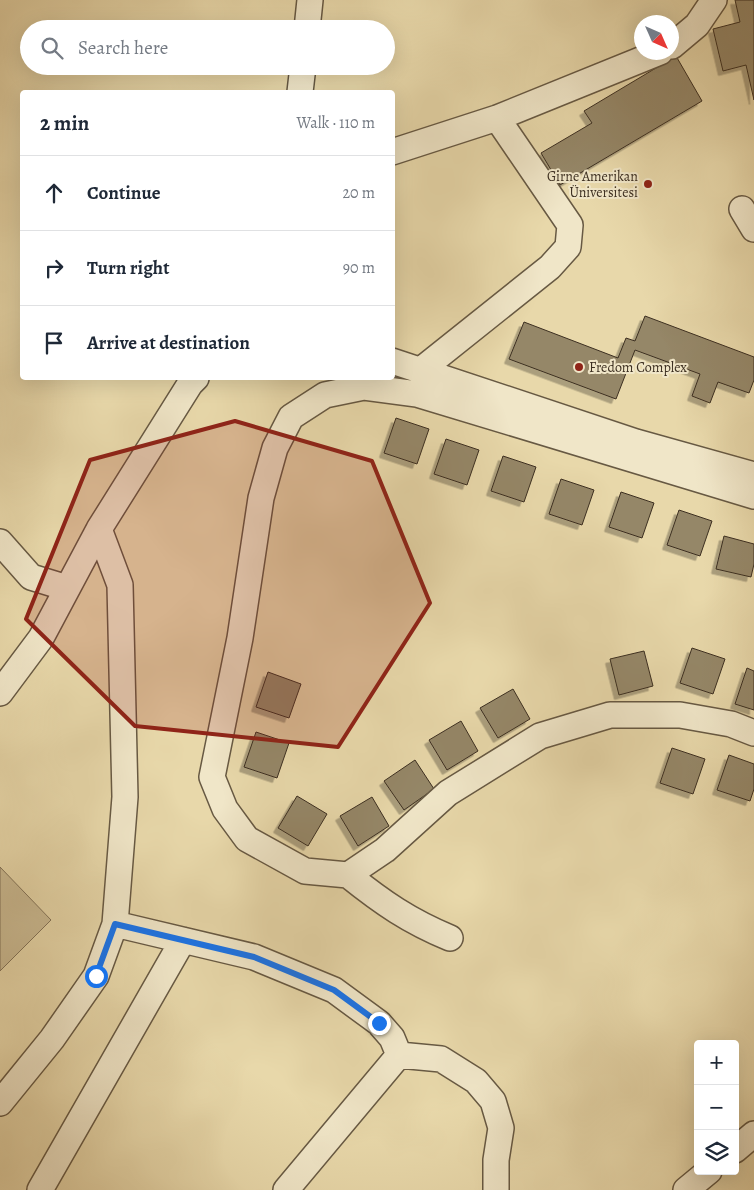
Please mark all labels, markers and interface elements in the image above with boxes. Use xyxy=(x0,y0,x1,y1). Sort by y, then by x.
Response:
north arrow xyxy=(634,15,679,60)
search box xyxy=(20,20,395,75)
icon: search xyxy=(38,34,66,62)
text: Search here xyxy=(78,35,168,61)
text: 2 min xyxy=(40,109,89,137)
text: Walk · 110 m xyxy=(297,112,375,134)
place label: Girne Amerikan Üniversitesi xyxy=(547,167,638,202)
marker: Girne Amerikan Üniversitesi xyxy=(642,178,654,190)
icon: ahead xyxy=(40,179,68,207)
text: Continue xyxy=(87,180,161,206)
text: 20 m xyxy=(342,182,375,204)
icon: right xyxy=(40,254,68,282)
text: Turn right xyxy=(87,255,169,281)
text: 90 m xyxy=(343,257,375,279)
icon: arrive xyxy=(40,329,68,357)
text: Arrive at destination xyxy=(87,330,250,356)
place label: Fredom Complex xyxy=(589,358,687,377)
marker: Fredom Complex xyxy=(573,361,585,373)
route start xyxy=(85,965,108,988)
route end xyxy=(368,1012,391,1035)
map controls xyxy=(694,1040,739,1175)
button: + xyxy=(694,1040,739,1085)
button: − xyxy=(694,1085,739,1130)
button: layers xyxy=(694,1130,739,1175)

